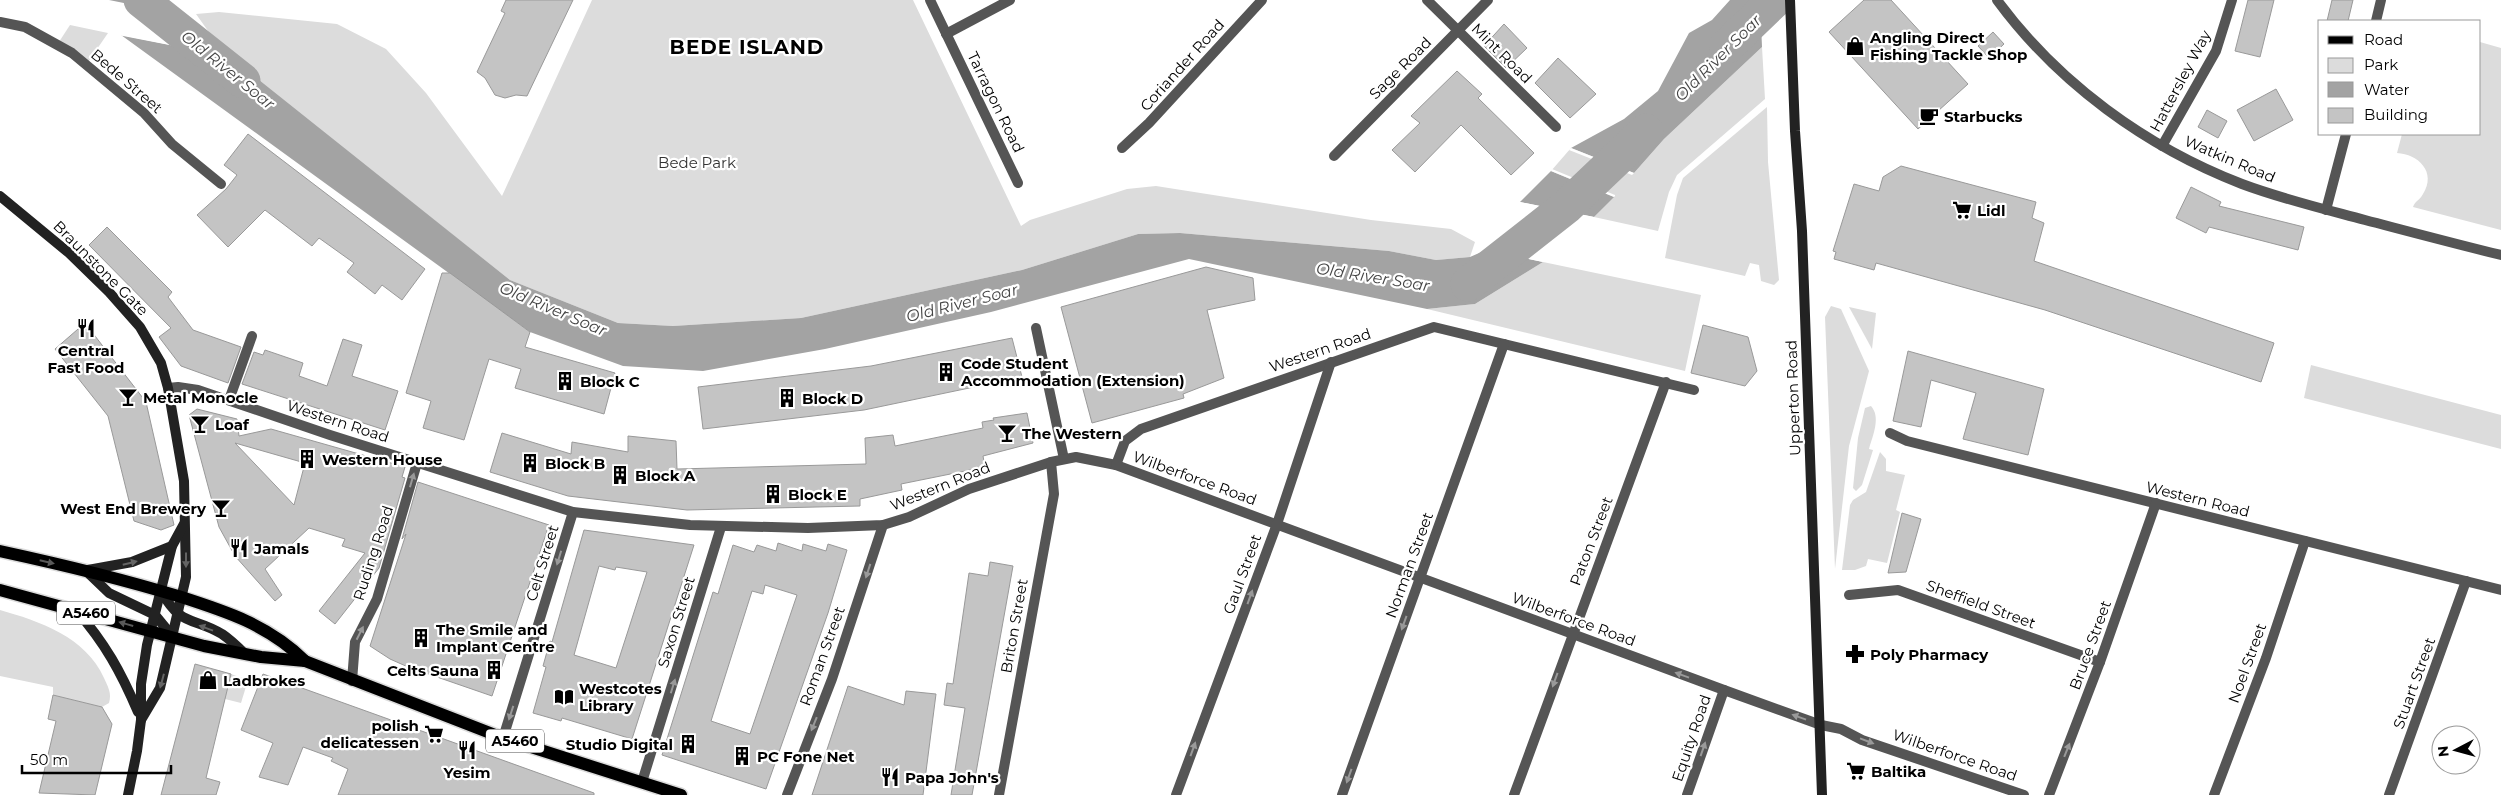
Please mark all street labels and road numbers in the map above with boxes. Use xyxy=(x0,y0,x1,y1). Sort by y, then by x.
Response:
street label: Coriander Road xyxy=(1136,15,1228,115)
street label: Mint Road xyxy=(1468,19,1536,87)
street label: Hattersley Way xyxy=(2145,26,2215,135)
street label: Sage Road xyxy=(1365,33,1435,103)
street label: Bede Street xyxy=(87,45,167,117)
street label: Tarragon Road xyxy=(963,48,1029,156)
street label: Watkin Road xyxy=(2182,131,2278,187)
street label: Braunstone Gate xyxy=(49,216,153,320)
street label: Western Road xyxy=(1267,324,1373,376)
street label: Upperton Road xyxy=(1781,340,1805,456)
street label: Western Road xyxy=(285,396,391,446)
street label: Wilberforce Road xyxy=(1130,447,1260,509)
street label: Western Road xyxy=(887,457,993,515)
street label: Western Road xyxy=(2144,477,2252,521)
street label: Paton Street xyxy=(1565,494,1617,588)
street label: Ruding Road xyxy=(349,503,397,603)
street label: Norman Street xyxy=(1381,509,1437,621)
street label: Celt Street xyxy=(521,523,563,603)
street label: Gaul Street xyxy=(1219,531,1265,617)
street label: Saxon Street xyxy=(653,574,699,670)
street label: Sheffield Street xyxy=(1924,575,2038,633)
street label: Briton Street xyxy=(996,577,1032,675)
street label: Wilberforce Road xyxy=(1509,588,1639,650)
street label: Bruce Street xyxy=(2065,598,2115,692)
road number: A5460 xyxy=(57,602,115,624)
street label: Roman Street xyxy=(795,604,849,708)
street label: Noel Street xyxy=(2224,620,2270,706)
street label: Stuart Street xyxy=(2389,635,2439,731)
street label: Equity Road xyxy=(1667,692,1715,784)
street label: Wilberforce Road xyxy=(1890,725,2020,785)
road number: A5460 xyxy=(486,729,544,752)

